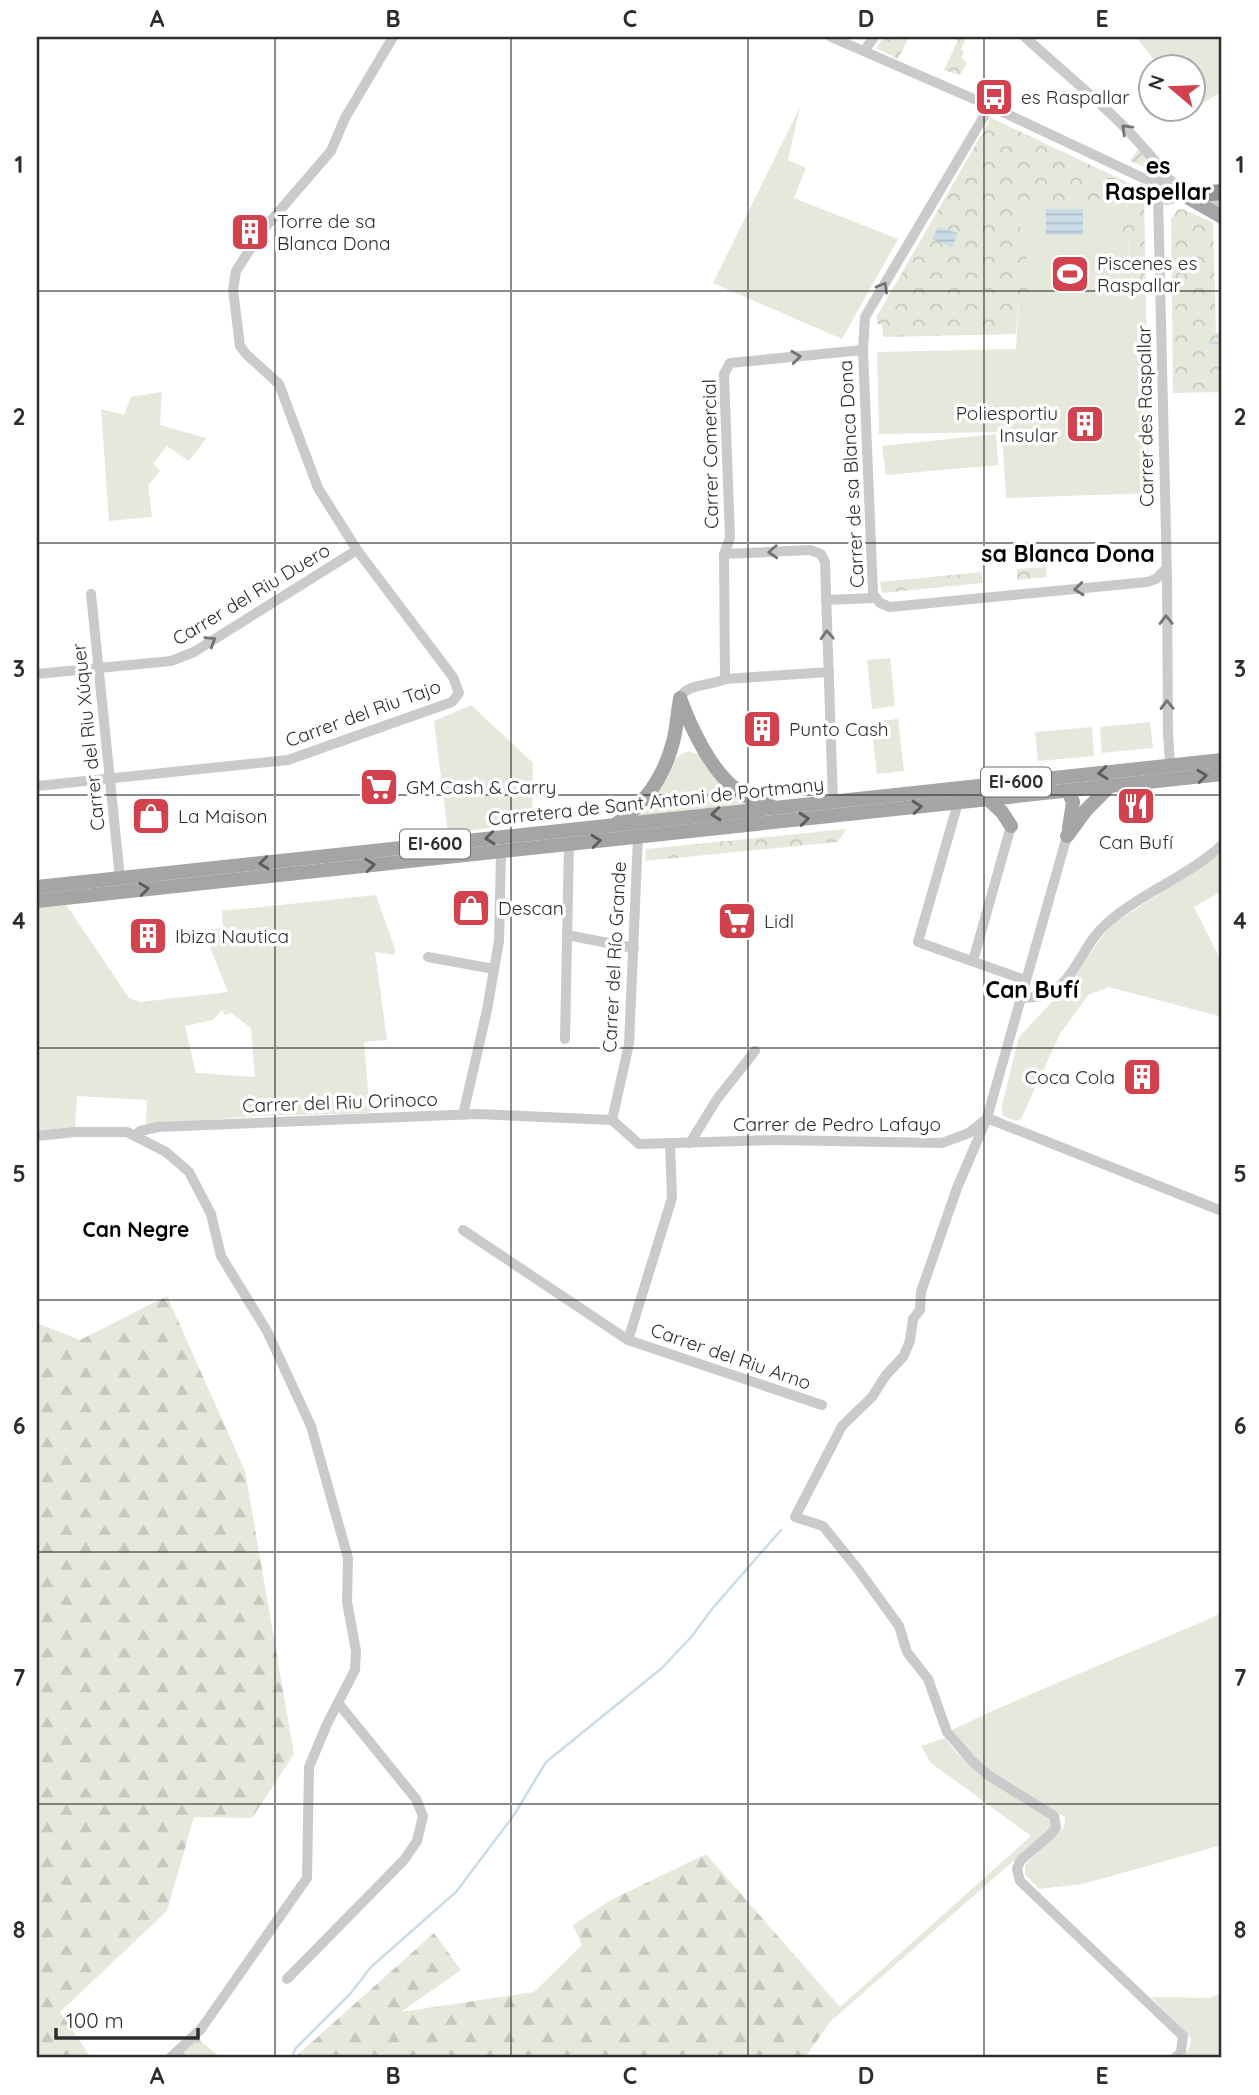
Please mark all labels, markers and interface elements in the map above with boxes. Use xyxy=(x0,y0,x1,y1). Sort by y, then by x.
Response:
text: A xyxy=(150,4,165,33)
text: B xyxy=(385,4,401,33)
text: C xyxy=(623,4,637,33)
text: D xyxy=(858,4,874,33)
text: E xyxy=(1095,4,1109,33)
north arrow xyxy=(1136,52,1206,122)
text: N xyxy=(1142,72,1170,93)
bus stop icon: es Raspallar xyxy=(973,76,1015,118)
place label: es Raspallar xyxy=(1021,85,1130,109)
one-way arrow xyxy=(1121,125,1134,138)
text: 1 xyxy=(15,150,23,179)
text: 1 xyxy=(1236,150,1244,179)
district label: es Raspellar xyxy=(1105,151,1211,206)
place label: Torre de sa Blanca Dona xyxy=(277,209,391,255)
building icon: Torre de sa Blanca Dona xyxy=(229,211,271,253)
place label: Piscenes es Raspallar xyxy=(1097,251,1197,297)
sports icon: Piscenes es Raspallar xyxy=(1049,253,1091,295)
one-way arrow xyxy=(875,281,888,294)
street label: Carrer des Raspallar xyxy=(1131,324,1159,507)
one-way arrow xyxy=(791,350,802,365)
street label: Carrer de sa Blanca Dona xyxy=(833,359,869,589)
street label: Carrer Comercial xyxy=(697,379,723,529)
place label: Poliesportiu Insular xyxy=(956,401,1059,447)
text: 2 xyxy=(12,402,26,431)
text: 2 xyxy=(1233,402,1247,431)
building icon: Poliesportiu Insular xyxy=(1064,403,1106,445)
street label: Carrer del Riu Duero xyxy=(168,537,334,651)
district label: sa Blanca Dona xyxy=(981,539,1155,568)
one-way arrow xyxy=(767,544,778,559)
one-way arrow xyxy=(1073,581,1085,596)
one-way arrow xyxy=(1158,614,1174,625)
one-way arrow xyxy=(820,630,835,641)
one-way arrow xyxy=(203,637,216,650)
street label: Carrer del Riu Xúquer xyxy=(66,641,110,832)
text: 3 xyxy=(13,654,25,683)
text: 3 xyxy=(1234,654,1246,683)
street label: Carrer del Riu Tajo xyxy=(282,674,444,752)
one-way arrow xyxy=(1159,699,1175,710)
building icon: Punto Cash xyxy=(741,708,783,750)
place label: Punto Cash xyxy=(789,717,889,741)
one-way arrow xyxy=(1097,765,1108,780)
supermarket icon: GM Cash & Carry xyxy=(358,766,400,808)
road number: EI-600 xyxy=(981,768,1051,796)
one-way arrow xyxy=(1196,769,1207,784)
street label: Carretera de Sant Antoni de Portmany xyxy=(487,771,825,831)
place label: GM Cash & Carry xyxy=(406,775,556,799)
restaurant icon: Can Bufí xyxy=(1115,785,1157,827)
shop icon: La Maison xyxy=(130,795,172,837)
one-way arrow xyxy=(912,800,923,815)
place label: La Maison xyxy=(178,804,267,828)
one-way arrow xyxy=(710,806,721,821)
one-way arrow xyxy=(798,812,810,827)
road number: EI-600 xyxy=(400,830,470,858)
place label: Can Bufí xyxy=(1099,830,1174,854)
one-way arrow xyxy=(484,831,496,846)
one-way arrow xyxy=(591,834,602,849)
one-way arrow xyxy=(258,855,270,870)
one-way arrow xyxy=(365,858,376,873)
street label: Carrer del Río Grande xyxy=(597,861,631,1053)
one-way arrow xyxy=(138,882,149,897)
shop icon: Descan xyxy=(450,887,492,929)
place label: Descan xyxy=(498,896,564,920)
supermarket icon: Lidl xyxy=(716,900,758,942)
text: 4 xyxy=(12,906,26,935)
text: 4 xyxy=(1233,906,1247,935)
place label: Lidl xyxy=(764,909,794,933)
building icon: Ibiza Nautica xyxy=(127,915,169,957)
place label: Ibiza Nautica xyxy=(175,924,289,948)
district label: Can Bufí xyxy=(985,975,1080,1004)
building icon: Coca Cola xyxy=(1121,1056,1163,1098)
place label: Coca Cola xyxy=(1025,1065,1115,1089)
street label: Carrer del Riu Orinoco xyxy=(242,1087,438,1117)
street label: Carrer de Pedro Lafayo xyxy=(733,1112,941,1136)
text: 5 xyxy=(12,1159,26,1188)
text: 5 xyxy=(1233,1159,1247,1188)
district label: Can Negre xyxy=(83,1216,189,1242)
street label: Carrer del Riu Arno xyxy=(648,1317,814,1395)
text: 6 xyxy=(13,1411,25,1440)
text: 6 xyxy=(1234,1411,1246,1440)
text: 7 xyxy=(13,1663,26,1692)
text: 7 xyxy=(1234,1663,1247,1692)
text: 8 xyxy=(13,1915,25,1944)
text: 8 xyxy=(1234,1915,1246,1944)
scale bar xyxy=(56,1997,198,2041)
text: 100 m xyxy=(66,2007,124,2033)
text: A xyxy=(150,2061,165,2090)
text: B xyxy=(385,2061,401,2090)
text: C xyxy=(623,2061,637,2090)
text: D xyxy=(858,2061,874,2090)
text: E xyxy=(1095,2061,1109,2090)

